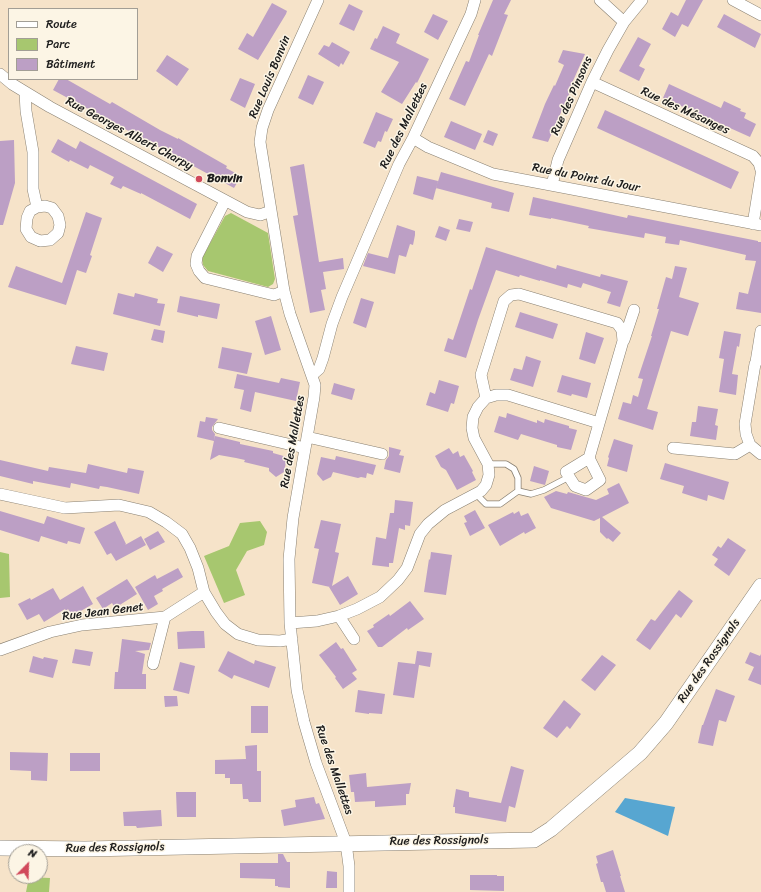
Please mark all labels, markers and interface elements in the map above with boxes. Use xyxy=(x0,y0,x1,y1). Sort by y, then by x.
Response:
legend xyxy=(8,8,138,80)
text: Route xyxy=(46,13,77,35)
text: Parc xyxy=(46,33,70,55)
street label: Rue Louis Bonvin xyxy=(246,33,294,121)
text: Bâtiment xyxy=(46,53,95,75)
street label: Rue des Pinsons xyxy=(548,54,596,138)
street label: Rue des Mallettes xyxy=(377,81,431,171)
street label: Rue des Mésanges xyxy=(639,84,731,138)
street label: Rue Georges Albert Charpy xyxy=(63,94,195,174)
street label: Rue du Point du Jour xyxy=(531,160,641,196)
place label: Bonvin xyxy=(207,172,243,186)
marker: Bonvin xyxy=(194,174,204,184)
street label: Rue des Mallettes xyxy=(278,395,308,489)
street label: Rue Jean Genet xyxy=(61,600,145,624)
street label: Rue des Rossignols xyxy=(675,616,743,706)
street label: Rue des Mallettes xyxy=(312,723,356,817)
street label: Rue des Rossignols xyxy=(390,833,488,849)
street label: Rue des Rossignols xyxy=(66,840,164,856)
text: N xyxy=(25,843,40,864)
north arrow xyxy=(8,844,48,884)

